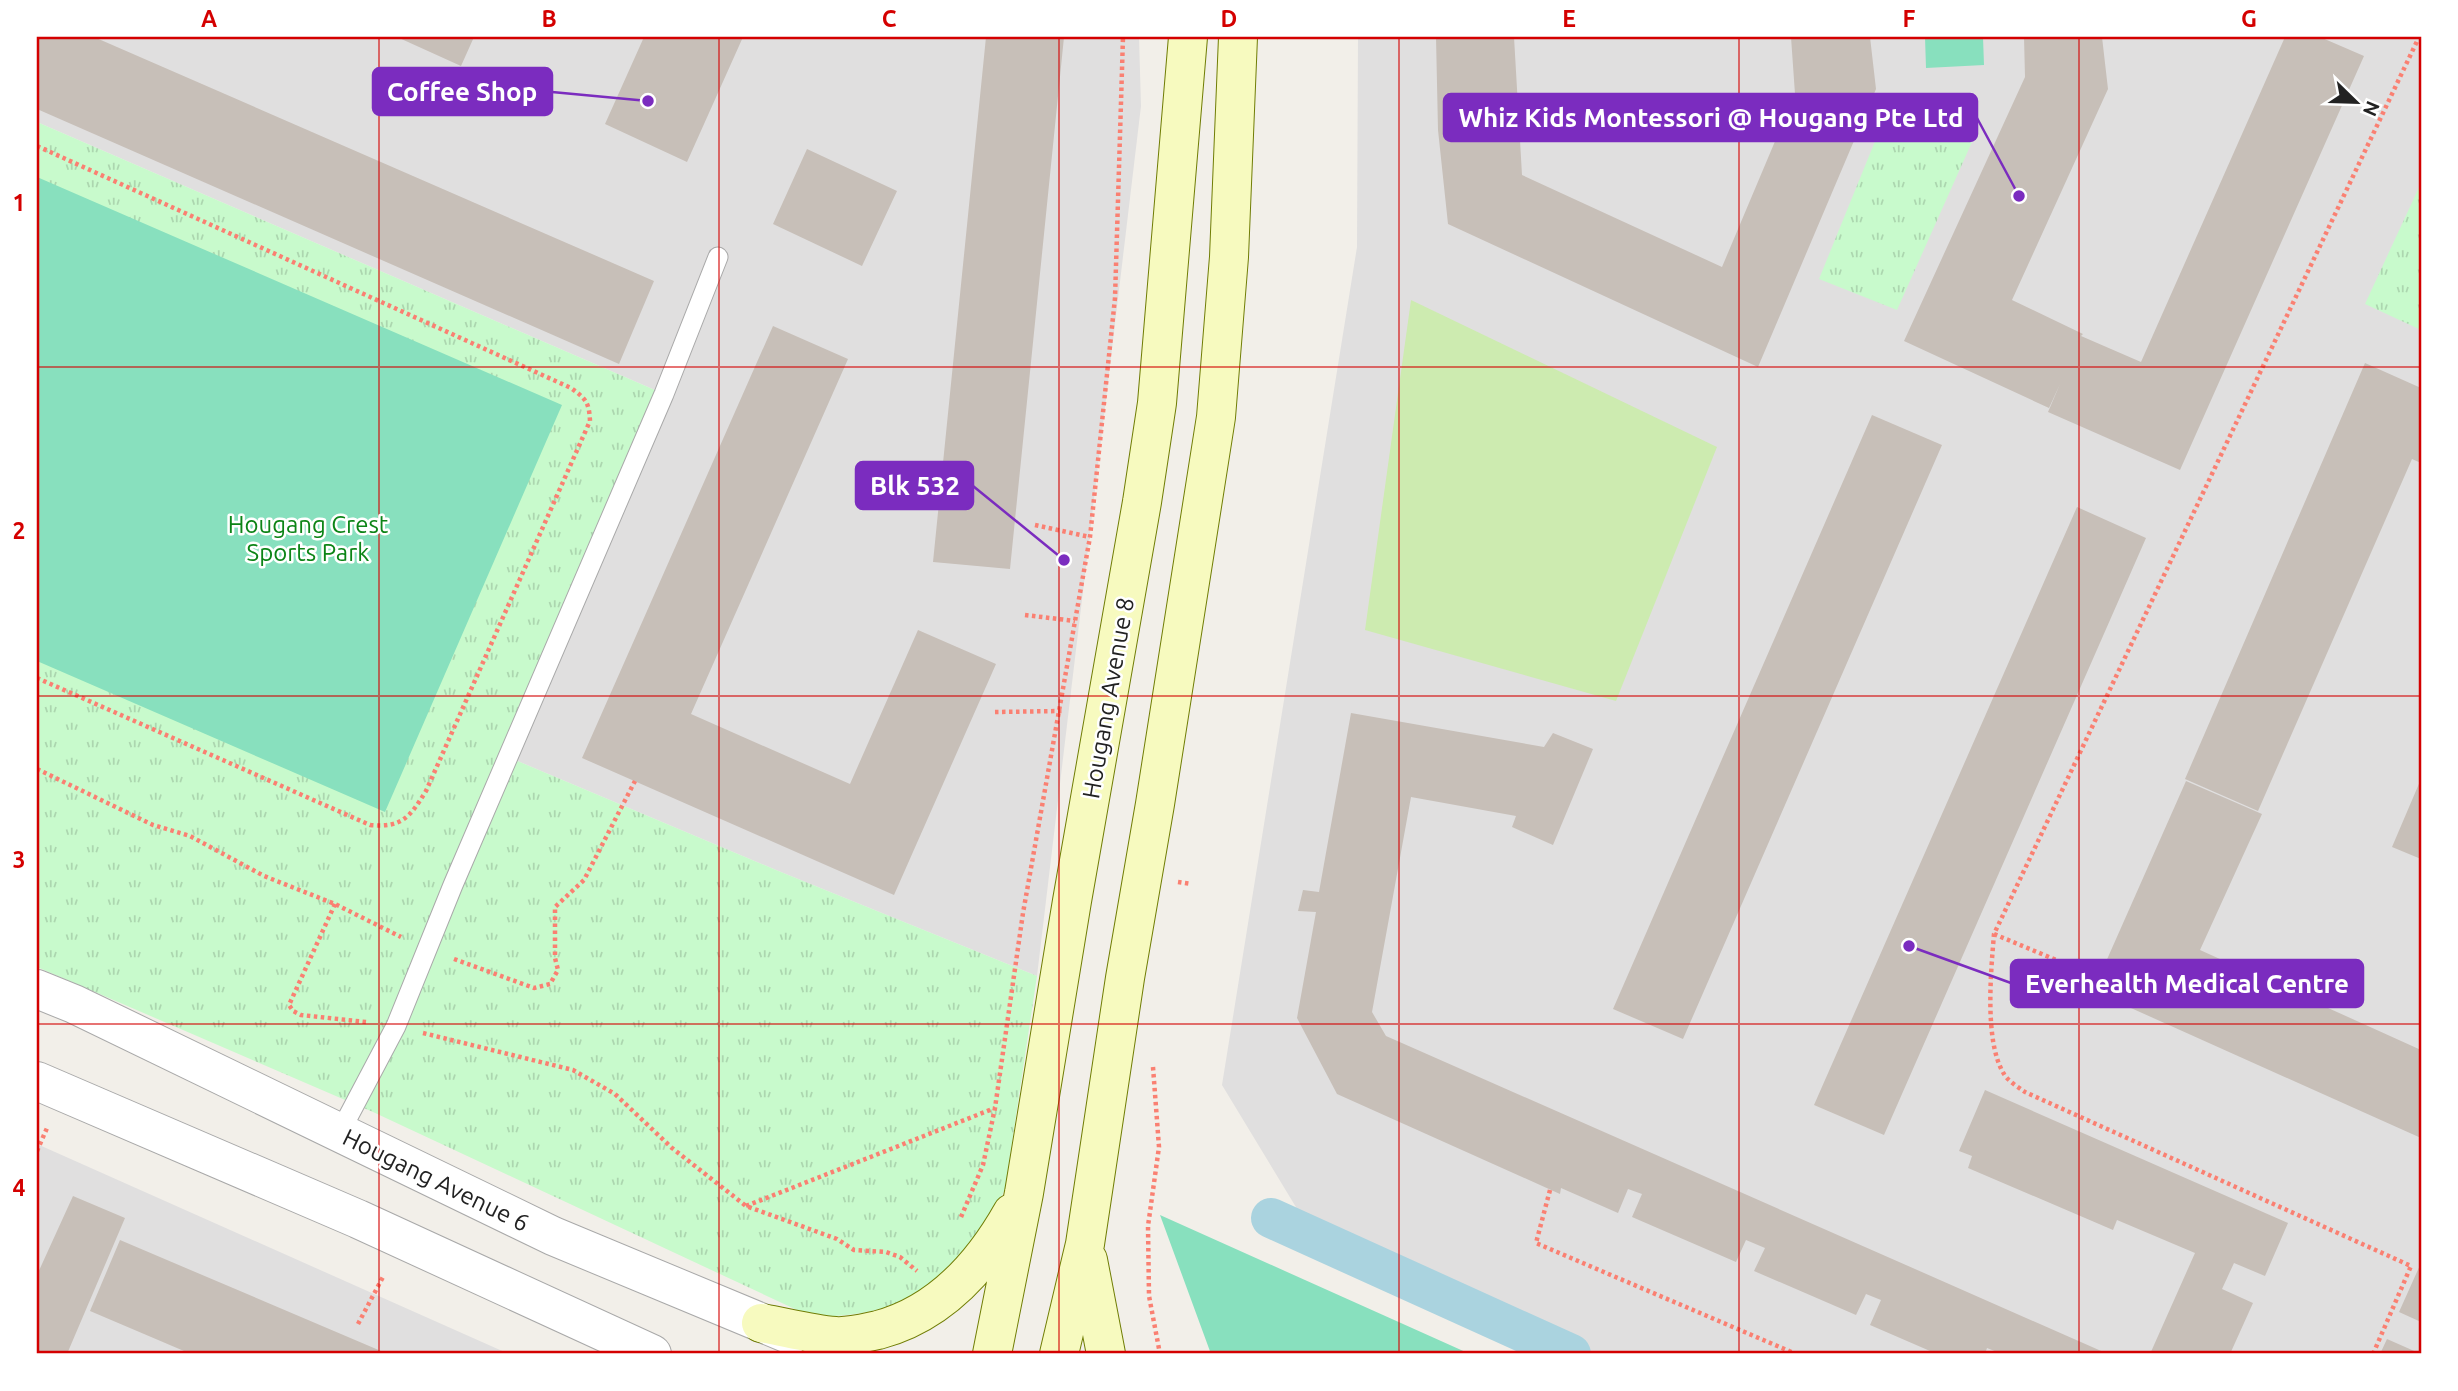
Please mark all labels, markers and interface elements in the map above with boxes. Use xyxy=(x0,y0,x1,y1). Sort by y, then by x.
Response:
text: A xyxy=(201,6,217,31)
text: B xyxy=(541,6,557,31)
text: C xyxy=(882,6,897,31)
text: D xyxy=(1221,6,1237,31)
text: E xyxy=(1562,6,1576,31)
text: F xyxy=(1903,6,1916,31)
text: G xyxy=(2241,6,2257,31)
north arrow xyxy=(2322,66,2392,136)
callout: Coffee Shop xyxy=(373,68,552,115)
text: Coffee Shop xyxy=(387,77,537,106)
callout: Whiz Kids Montessori @ Hougang Pte Ltd xyxy=(1444,94,1977,141)
text: N xyxy=(2359,98,2385,119)
text: Whiz Kids Montessori @ Hougang Pte Ltd xyxy=(1459,103,1963,132)
text: 1 xyxy=(13,190,25,215)
callout: Blk 532 xyxy=(856,462,973,509)
text: Blk 532 xyxy=(870,471,960,500)
park label: Hougang Crest Sports Park xyxy=(228,511,389,566)
text: 2 xyxy=(13,518,25,543)
street label: Hougang Avenue 8 xyxy=(1077,595,1139,801)
text: 3 xyxy=(13,847,25,872)
callout: Everhealth Medical Centre xyxy=(2011,960,2363,1007)
text: Everhealth Medical Centre xyxy=(2025,969,2349,998)
street label: Hougang Avenue 6 xyxy=(339,1123,533,1237)
text: 4 xyxy=(13,1175,26,1200)

